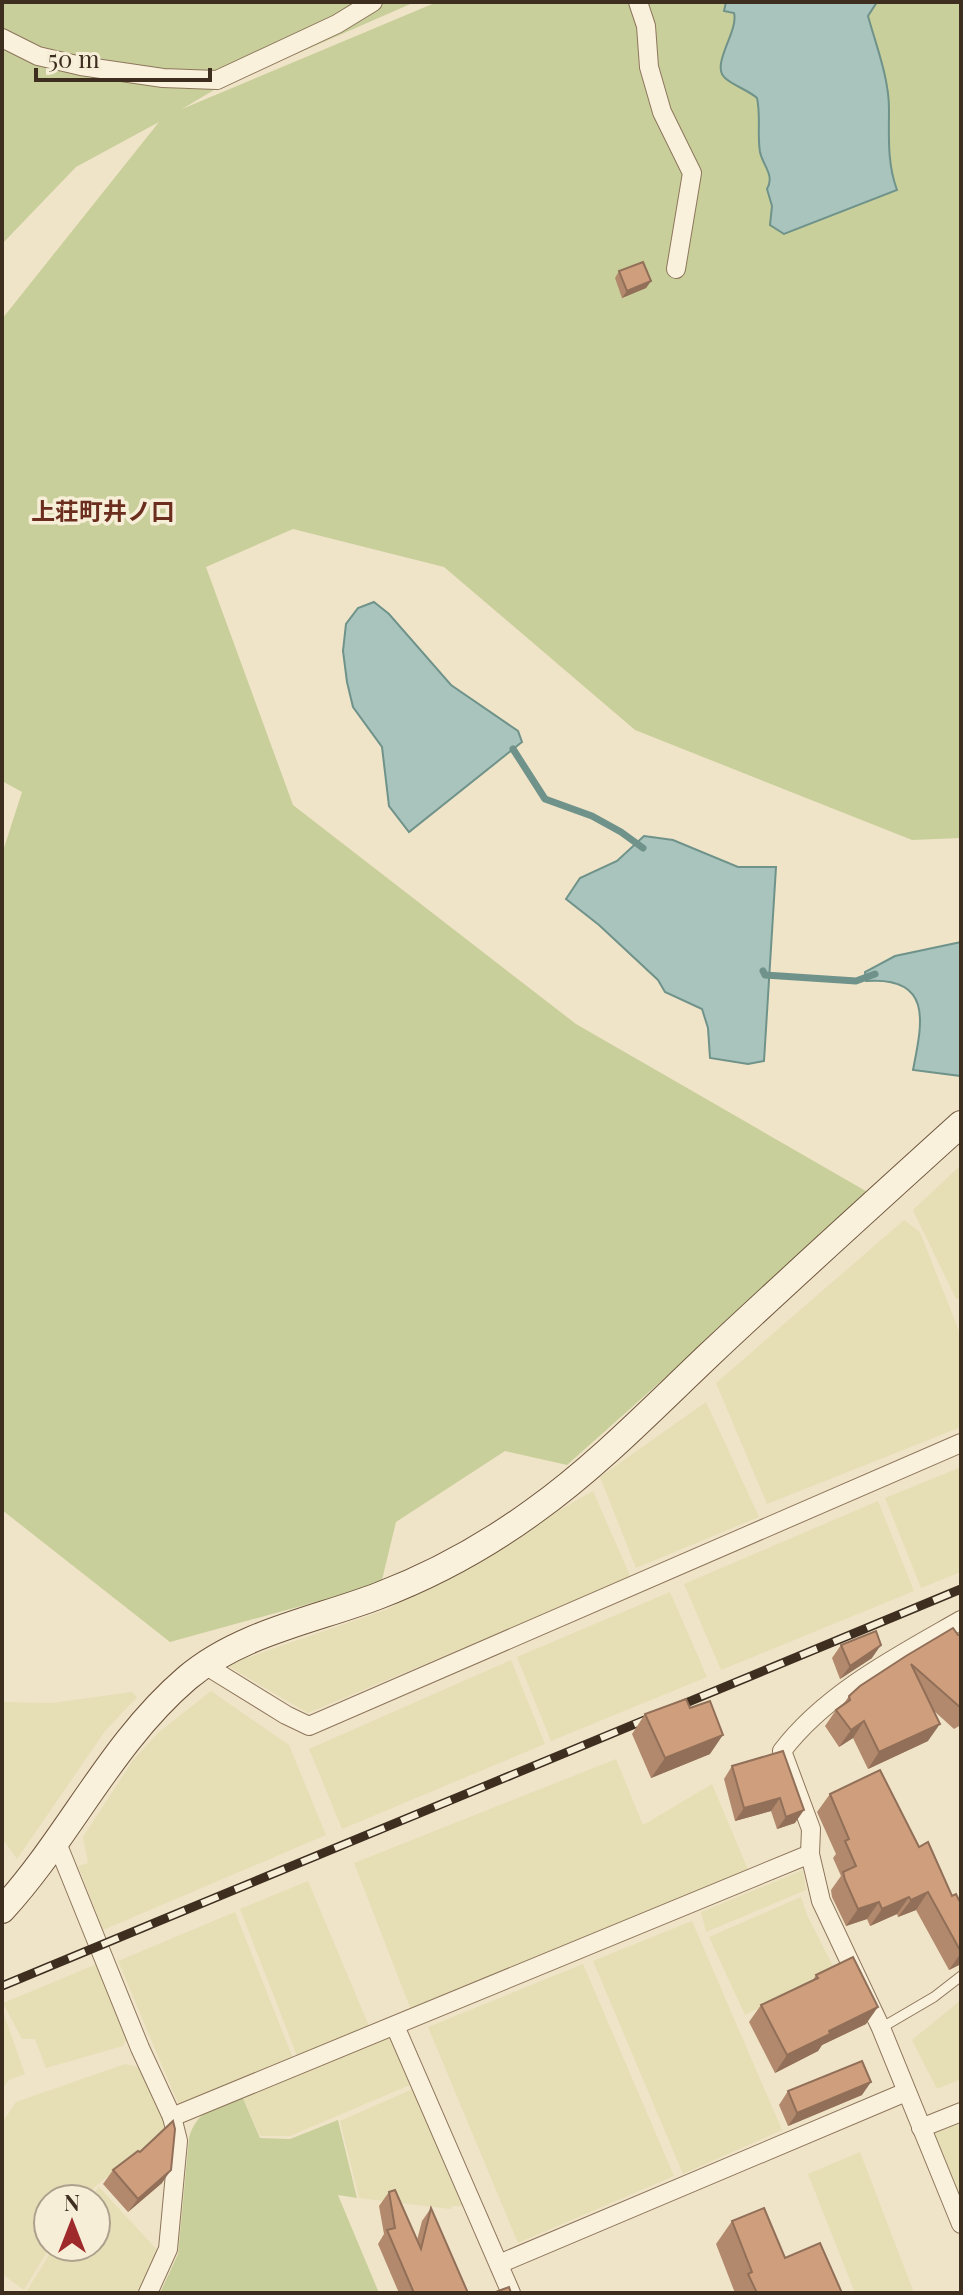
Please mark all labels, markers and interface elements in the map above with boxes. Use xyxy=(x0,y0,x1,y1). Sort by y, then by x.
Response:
scale bar xyxy=(36,32,210,82)
text: 50 m xyxy=(48,42,100,74)
district label: 上荘町井ノ口 xyxy=(31,494,175,526)
north arrow xyxy=(32,2183,112,2263)
text: N xyxy=(64,2187,80,2217)

